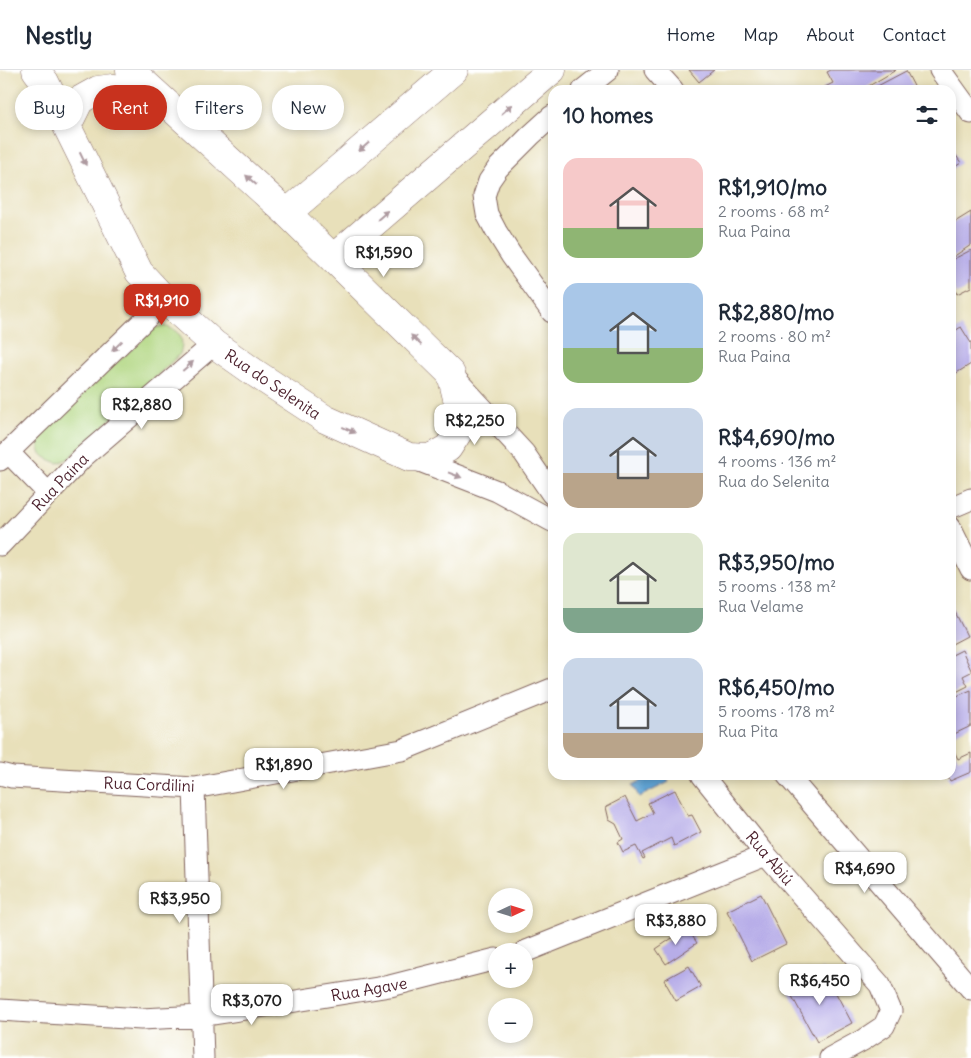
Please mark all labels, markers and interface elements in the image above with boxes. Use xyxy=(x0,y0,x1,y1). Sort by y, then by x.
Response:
text: Nestly xyxy=(25,20,92,50)
text: Home xyxy=(667,23,715,46)
text: Map xyxy=(743,23,778,46)
text: About xyxy=(806,23,854,46)
text: Contact xyxy=(882,23,946,46)
chip: Buy xyxy=(15,85,83,130)
chip: Rent xyxy=(93,85,167,130)
chip: Filters xyxy=(177,85,262,130)
chip: New xyxy=(272,85,344,130)
icon: filters xyxy=(913,101,941,129)
text: 10 homes xyxy=(563,102,653,129)
one-way arrow xyxy=(500,103,512,115)
one-way arrow xyxy=(358,142,371,153)
one-way arrow xyxy=(79,152,87,166)
text: R$1,910/mo xyxy=(718,174,827,201)
one-way arrow xyxy=(245,175,258,186)
icon: home xyxy=(603,178,663,238)
text: 2 rooms · 68 m² xyxy=(718,201,830,221)
one-way arrow xyxy=(376,209,389,220)
text: Rua Paina xyxy=(718,221,791,241)
pin: R$1,590 xyxy=(338,236,430,278)
text: R$1,590 xyxy=(355,242,413,262)
pin: R$1,910 xyxy=(116,284,208,326)
text: R$1,910 xyxy=(135,290,189,310)
text: R$2,880/mo xyxy=(718,299,834,326)
icon: home xyxy=(603,303,663,363)
text: 2 rooms · 80 m² xyxy=(718,326,831,346)
one-way arrow xyxy=(410,334,422,346)
one-way arrow xyxy=(112,340,124,352)
street label: Rua do Selenita xyxy=(221,344,325,424)
text: Rua Paina xyxy=(718,346,791,366)
one-way arrow xyxy=(181,361,194,372)
pin: R$2,880 xyxy=(96,388,188,430)
text: R$2,880 xyxy=(112,394,172,414)
pin: R$2,250 xyxy=(429,404,521,446)
text: R$2,250 xyxy=(445,410,505,430)
text: R$4,690/mo xyxy=(718,424,835,451)
one-way arrow xyxy=(342,426,356,434)
icon: home xyxy=(603,428,663,488)
street label: Rua Paina xyxy=(28,449,92,515)
text: 4 rooms · 136 m² xyxy=(718,451,836,471)
one-way arrow xyxy=(448,471,463,479)
text: Rua do Selenita xyxy=(718,471,830,491)
text: R$3,950/mo xyxy=(718,549,835,576)
icon: home xyxy=(603,553,663,613)
text: 5 rooms · 138 m² xyxy=(718,576,836,596)
text: Rua Velame xyxy=(718,596,804,616)
text: R$6,450/mo xyxy=(718,674,835,701)
icon: home xyxy=(603,678,663,738)
text: 5 rooms · 178 m² xyxy=(718,701,835,721)
text: Rua Pita xyxy=(718,721,778,741)
pin: R$1,890 xyxy=(238,748,330,790)
text: R$1,890 xyxy=(255,754,313,774)
street label: Rua Cordilini xyxy=(103,772,195,796)
street label: Rua Abiú xyxy=(742,827,798,889)
pin: R$4,690 xyxy=(819,852,911,894)
text: R$4,690 xyxy=(835,858,895,878)
pin: R$3,950 xyxy=(134,882,226,924)
text: R$3,950 xyxy=(150,888,210,908)
north arrow xyxy=(488,888,532,932)
map controls xyxy=(488,888,533,1043)
pin: R$3,880 xyxy=(630,904,722,946)
text: R$3,880 xyxy=(646,910,706,930)
button: + xyxy=(488,943,533,988)
pin: R$6,450 xyxy=(774,964,866,1006)
text: R$6,450 xyxy=(790,970,850,990)
street label: Rua Agave xyxy=(329,972,409,1006)
pin: R$3,070 xyxy=(206,984,298,1026)
text: R$3,070 xyxy=(222,990,282,1010)
button: − xyxy=(488,998,533,1043)

